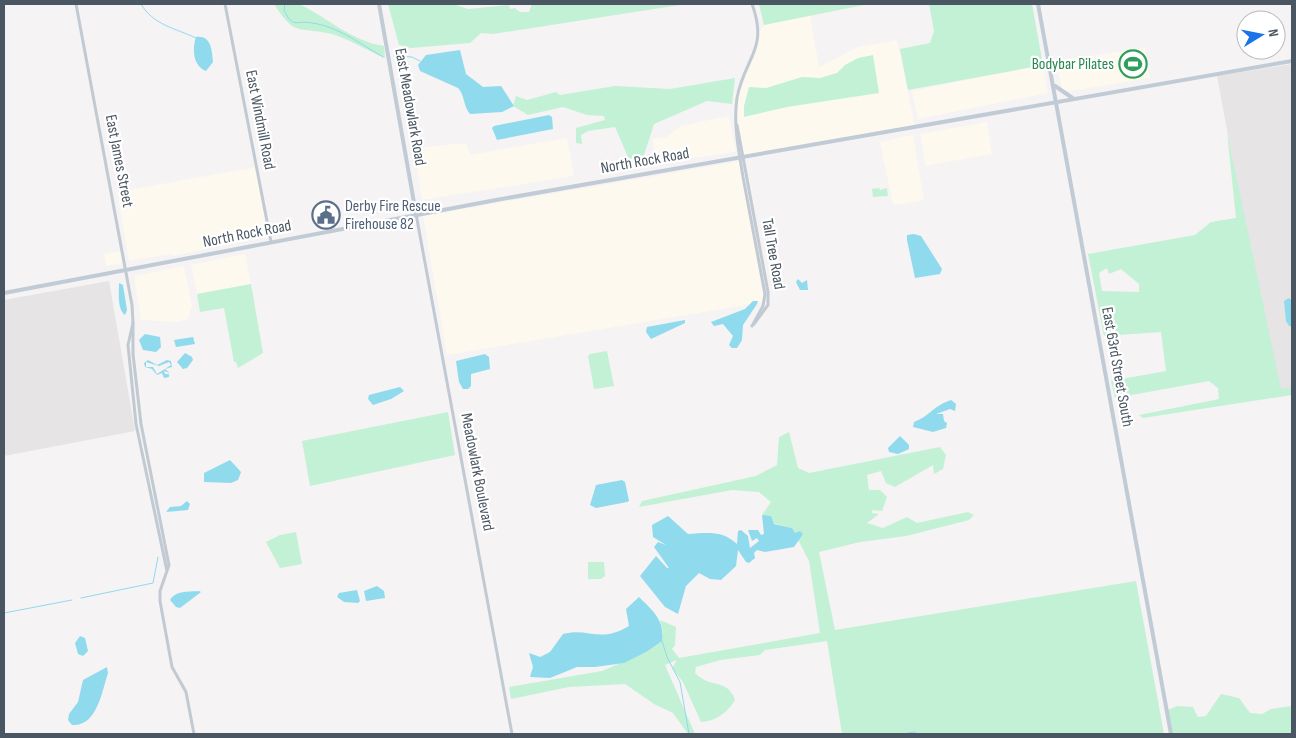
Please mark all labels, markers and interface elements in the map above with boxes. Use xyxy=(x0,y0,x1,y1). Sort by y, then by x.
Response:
north arrow xyxy=(1236,10,1286,60)
text: N xyxy=(1264,28,1282,38)
street label: East Meadowlark Road xyxy=(390,47,430,167)
sports icon: Bodybar Pilates xyxy=(1118,49,1148,79)
place label: Bodybar Pilates xyxy=(1032,55,1114,74)
street label: East Windmill Road xyxy=(241,69,279,171)
street label: East James Street xyxy=(101,113,137,209)
street label: North Rock Road xyxy=(599,144,691,178)
place label: Derby Fire Rescue Firehouse 82 xyxy=(345,197,441,234)
public building icon: Derby Fire Rescue Firehouse 82 xyxy=(311,200,341,230)
street label: North Rock Road xyxy=(201,216,293,252)
street label: Tall Tree Road xyxy=(757,217,789,291)
street label: East 63rd Street South xyxy=(1097,306,1137,428)
street label: Meadowlark Boulevard xyxy=(456,411,498,533)

